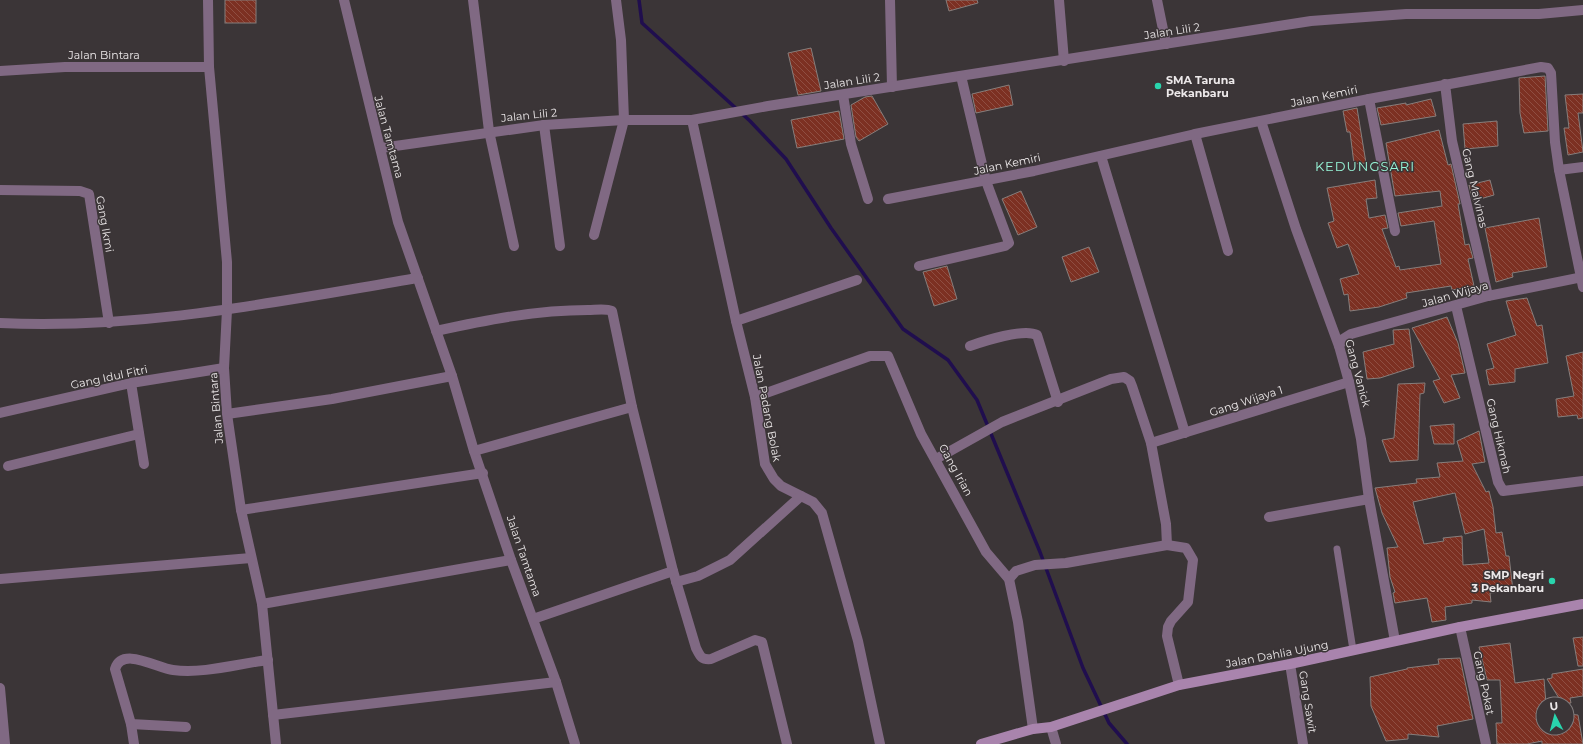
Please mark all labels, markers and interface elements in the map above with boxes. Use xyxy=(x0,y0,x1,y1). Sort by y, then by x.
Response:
street label: Jalan Lili 2 xyxy=(1142,20,1201,42)
street label: Jalan Bintara xyxy=(67,48,140,62)
street label: Jalan Lili 2 xyxy=(822,70,881,92)
place label: SMA Taruna Pekanbaru xyxy=(1166,73,1235,100)
marker: SMA Taruna Pekanbaru xyxy=(1153,81,1163,91)
street label: Jalan Kemiri xyxy=(1288,82,1359,110)
street label: Jalan Tamtama xyxy=(371,93,407,180)
street label: Jalan Lili 2 xyxy=(499,105,558,125)
street label: Gang Malvinas xyxy=(1459,147,1491,230)
street label: Jalan Kemiri xyxy=(971,150,1042,178)
district label: KEDUNGSARI xyxy=(1315,158,1415,174)
street label: Gang Ikmi xyxy=(93,195,117,253)
street label: Jalan Wijaya xyxy=(1419,278,1490,310)
street label: Gang Vanick xyxy=(1342,338,1374,409)
street label: Jalan Padang Bolak xyxy=(750,352,784,463)
street label: Gang Idul Fitri xyxy=(69,362,149,392)
street label: Jalan Bintara xyxy=(206,372,226,445)
street label: Gang Wijaya 1 xyxy=(1208,383,1284,419)
street label: Gang Hikmah xyxy=(1484,397,1514,475)
street label: Gang Irian xyxy=(936,442,976,498)
street label: Jalan Tamtama xyxy=(503,513,544,598)
place label: SMP Negri 3 Pekanbaru xyxy=(1470,568,1544,595)
marker: SMP Negri 3 Pekanbaru xyxy=(1547,576,1557,586)
street label: Jalan Dahlia Ujung xyxy=(1224,637,1329,671)
street label: Gang Pokat xyxy=(1470,650,1498,717)
street label: Gang Sawit xyxy=(1296,670,1320,735)
north arrow xyxy=(1535,696,1575,736)
text: U xyxy=(1549,699,1559,713)

